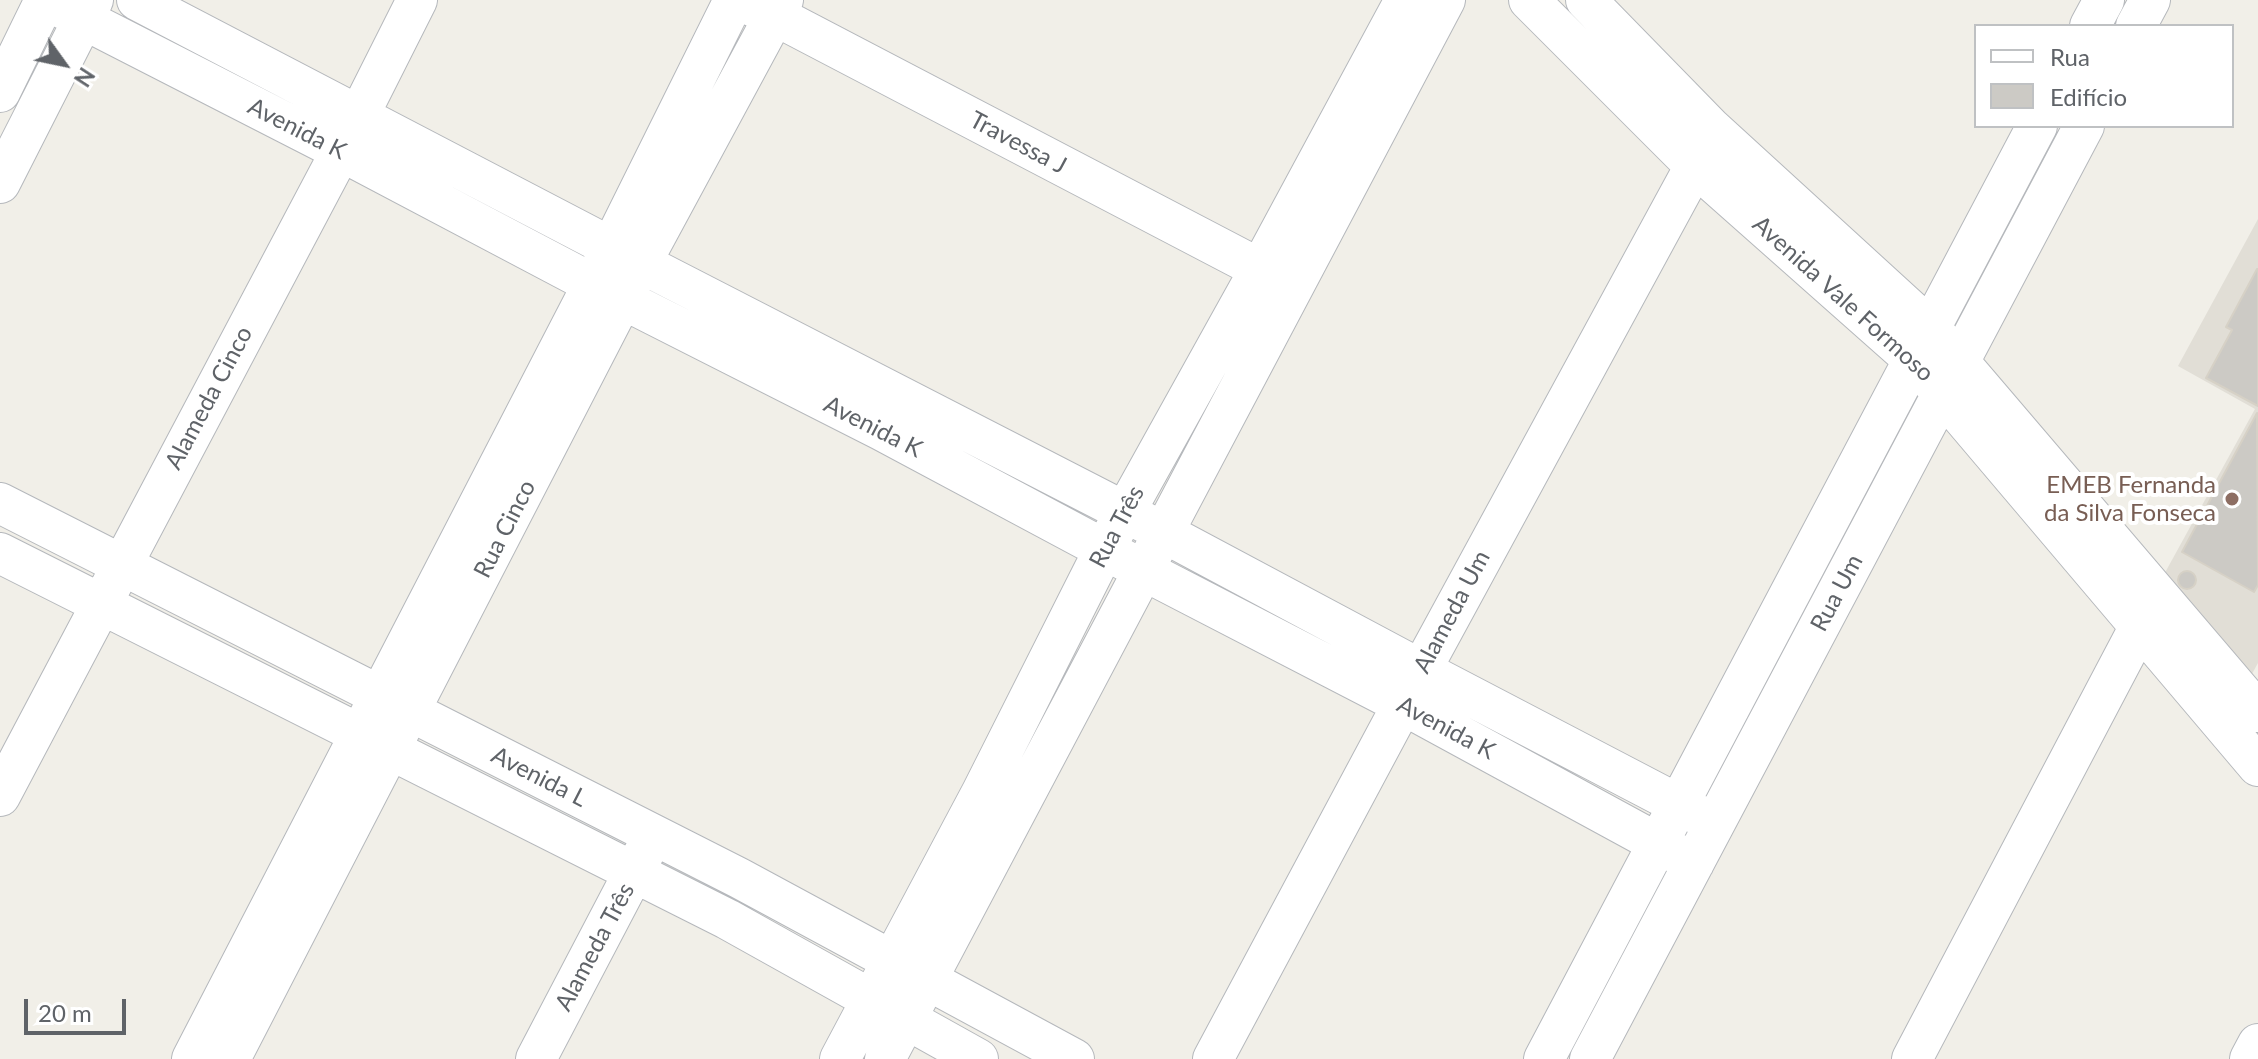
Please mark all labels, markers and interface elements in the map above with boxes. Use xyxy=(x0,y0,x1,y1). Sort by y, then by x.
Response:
north arrow xyxy=(24,24,104,104)
legend xyxy=(1974,24,2234,128)
text: Rua xyxy=(2050,42,2090,71)
text: N xyxy=(69,63,100,92)
text: Edifício xyxy=(2050,82,2127,111)
street label: Avenida K xyxy=(243,92,351,166)
street label: Travessa J xyxy=(965,106,1071,180)
street label: Avenida Vale Formoso xyxy=(1746,210,1940,388)
street label: Alameda Cinco xyxy=(159,322,259,474)
street label: Avenida K xyxy=(819,390,927,464)
place label: EMEB Fernanda da Silva Fonseca xyxy=(2044,471,2216,527)
street label: Rua Cinco xyxy=(468,475,542,583)
street label: Rua Três xyxy=(1083,481,1151,573)
marker: EMEB Fernanda da Silva Fonseca xyxy=(2223,490,2241,508)
street label: Alameda Um xyxy=(1408,546,1496,678)
street label: Rua Um xyxy=(1805,550,1869,636)
street label: Avenida K xyxy=(1392,690,1500,766)
street label: Avenida L xyxy=(487,741,591,813)
street label: Alameda Três xyxy=(549,878,641,1016)
scale bar xyxy=(28,983,130,1033)
text: 20 m xyxy=(38,998,92,1027)

